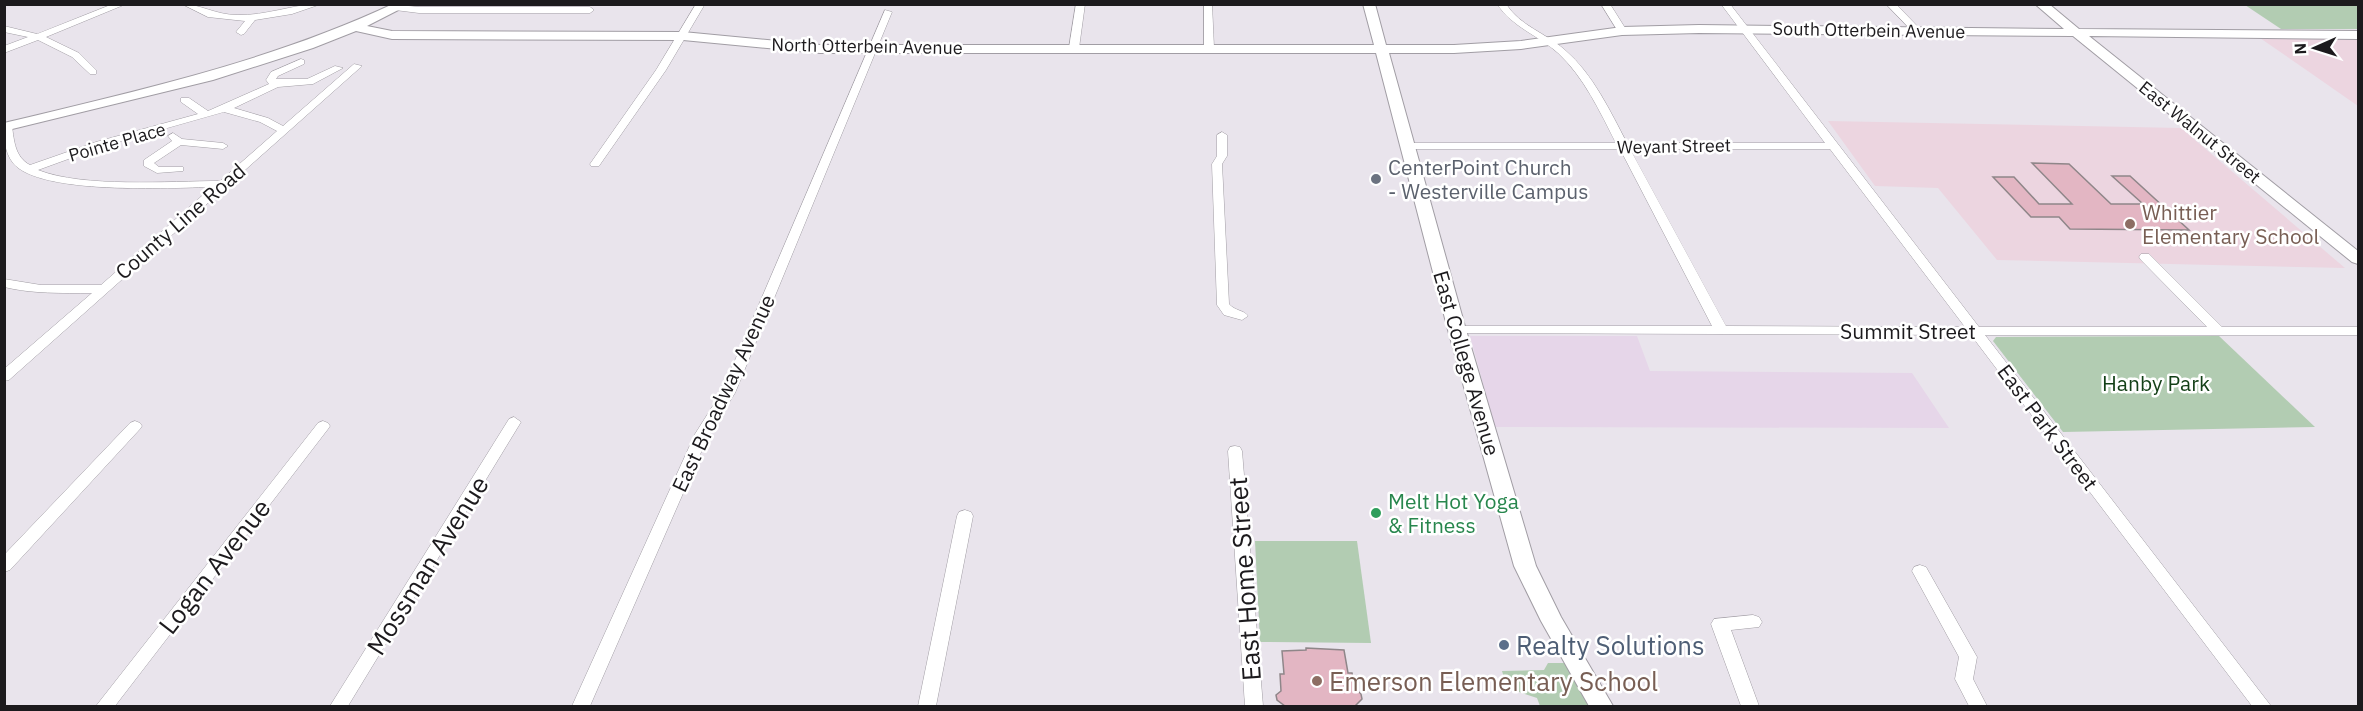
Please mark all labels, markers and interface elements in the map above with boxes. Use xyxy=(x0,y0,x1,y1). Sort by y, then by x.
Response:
street label: South Otterbein Avenue xyxy=(1773,17,1966,43)
north arrow xyxy=(2285,18,2345,78)
street label: North Otterbein Avenue xyxy=(771,33,963,59)
text: N xyxy=(2290,42,2310,55)
street label: East Walnut Street xyxy=(2134,76,2266,188)
street label: Pointe Place xyxy=(66,117,168,167)
street label: Weyant Street xyxy=(1617,134,1731,158)
place label: CenterPoint Church - Westerville Campus xyxy=(1388,153,1588,205)
street label: County Line Road xyxy=(109,157,251,285)
marker: CenterPoint Church - Westerville Campus xyxy=(1369,172,1383,186)
place label: Whittier Elementary School xyxy=(2142,198,2319,250)
marker: Whittier Elementary School xyxy=(2123,217,2137,231)
street label: East College Avenue xyxy=(1427,267,1507,459)
street label: East Broadway Avenue xyxy=(665,290,781,496)
street label: Summit Street xyxy=(1840,317,1976,345)
street label: East Park Street xyxy=(1991,358,2105,496)
park label: Hanby Park xyxy=(2102,369,2210,397)
street label: Mossman Avenue xyxy=(358,469,496,661)
street label: East Home Street xyxy=(1220,476,1268,682)
place label: Melt Hot Yoga & Fitness xyxy=(1388,487,1519,539)
street label: Logan Avenue xyxy=(151,491,277,641)
marker: Melt Hot Yoga & Fitness xyxy=(1369,506,1383,520)
place label: Realty Solutions xyxy=(1516,628,1705,662)
marker: Realty Solutions xyxy=(1497,638,1511,652)
place label: Emerson Elementary School xyxy=(1329,664,1658,698)
marker: Emerson Elementary School xyxy=(1310,674,1324,688)

